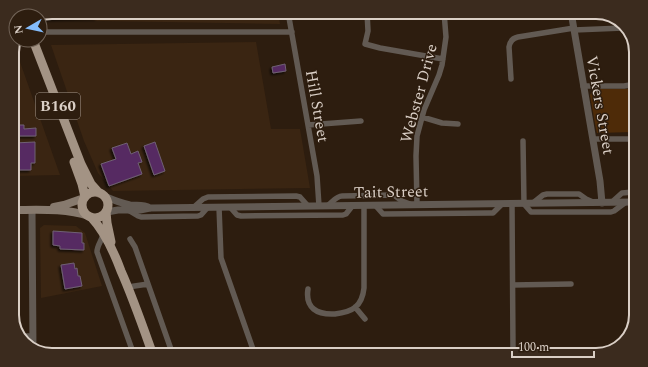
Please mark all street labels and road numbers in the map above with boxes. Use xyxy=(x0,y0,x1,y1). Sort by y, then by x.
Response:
street label: Webster Drive xyxy=(394,41,444,146)
street label: Vickers Street xyxy=(580,54,621,157)
street label: Hill Street xyxy=(299,68,335,145)
road number: B160 xyxy=(36,93,80,119)
street label: Tait Street xyxy=(354,179,429,205)

